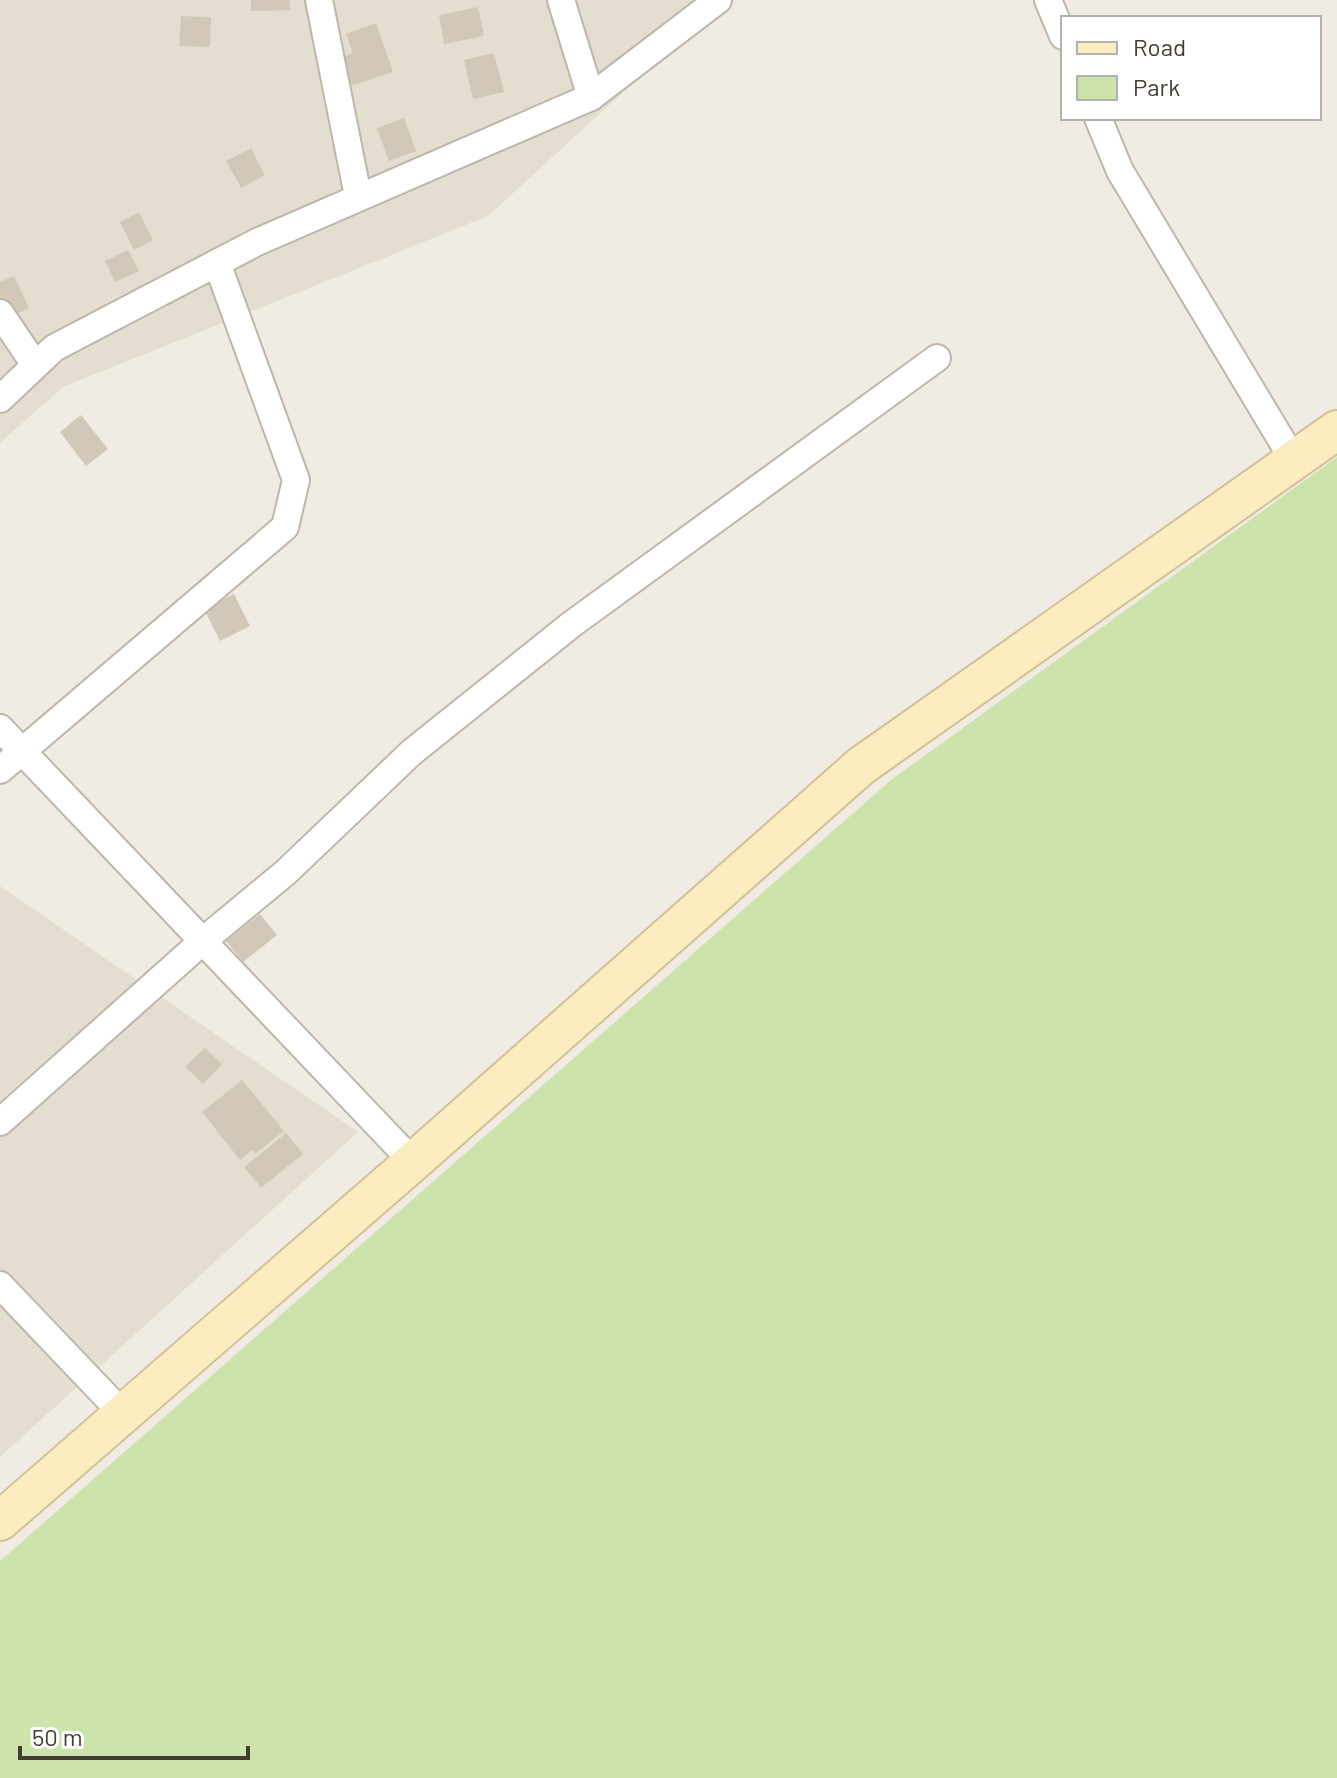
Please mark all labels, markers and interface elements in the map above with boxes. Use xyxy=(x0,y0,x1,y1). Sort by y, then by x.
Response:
legend xyxy=(1061,16,1321,120)
text: Road xyxy=(1133,32,1186,61)
text: Park xyxy=(1133,72,1180,101)
scale bar xyxy=(20,1710,248,1760)
text: 50 m xyxy=(32,1722,83,1751)

